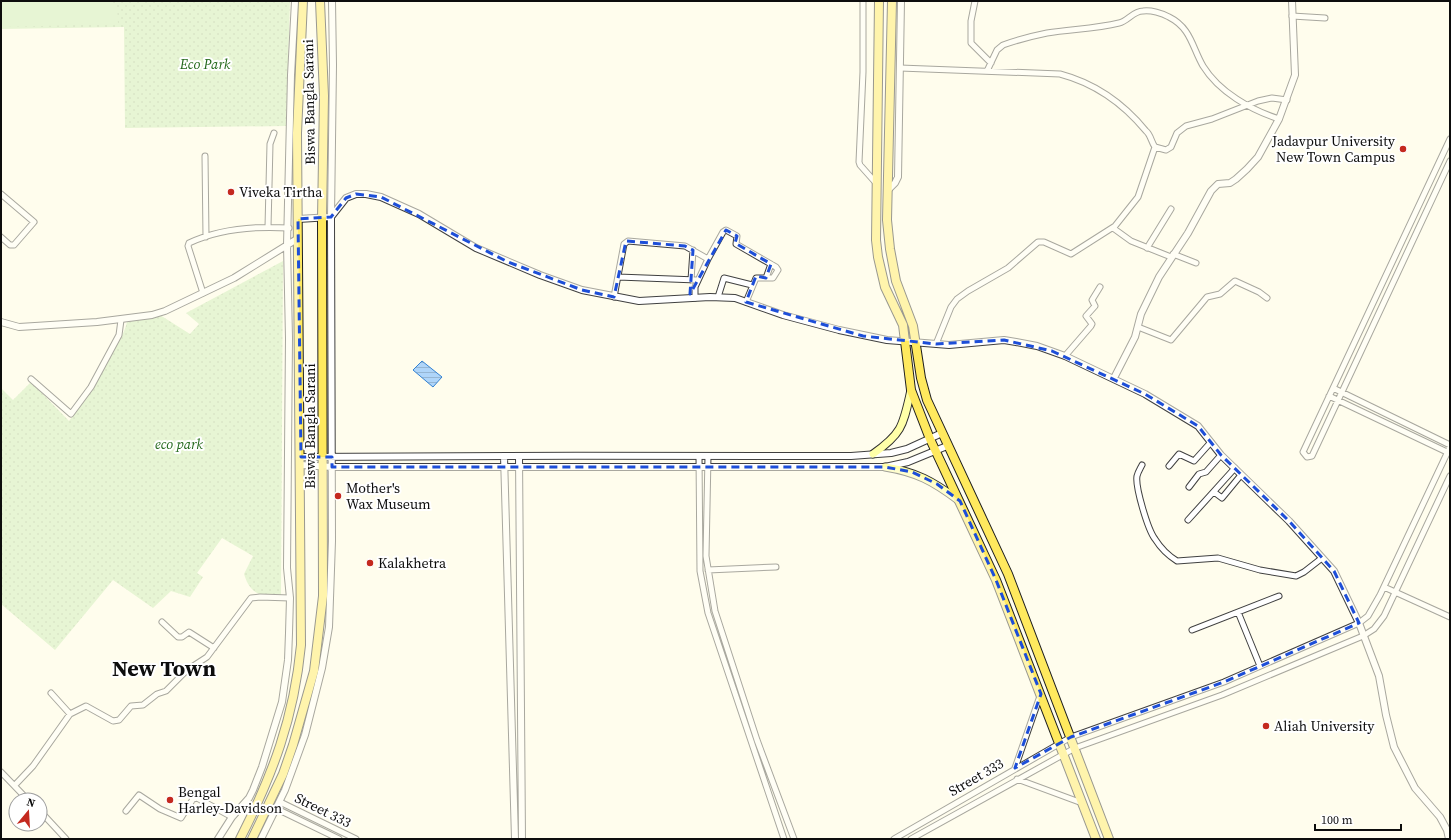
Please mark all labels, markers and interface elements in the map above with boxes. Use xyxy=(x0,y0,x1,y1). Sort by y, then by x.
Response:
street label: Biswa Bangla Sarani xyxy=(298,39,320,165)
park label: Eco Park xyxy=(179,54,231,74)
place label: Jadavpur University New Town Campus xyxy=(1271,131,1396,167)
marker: Jadavpur University New Town Campus xyxy=(1398,144,1408,154)
place label: Viveka Tirtha xyxy=(239,182,323,202)
marker: Viveka Tirtha xyxy=(226,187,236,197)
street label: Biswa Bangla Sarani xyxy=(300,363,320,489)
park label: eco park xyxy=(155,434,203,454)
place label: Mother's Wax Museum xyxy=(346,478,431,514)
marker: Mother's Wax Museum xyxy=(333,491,343,501)
place label: Kalakhetra xyxy=(378,553,447,573)
marker: Kalakhetra xyxy=(365,558,375,568)
district label: New Town xyxy=(112,653,216,683)
place label: Aliah University xyxy=(1274,716,1375,736)
marker: Aliah University xyxy=(1261,721,1271,731)
street label: Street 333 xyxy=(945,753,1007,801)
place label: Bengal Harley-Davidson xyxy=(178,782,283,818)
street label: Street 333 xyxy=(291,788,355,832)
north arrow xyxy=(8,792,48,832)
text: N xyxy=(25,795,37,811)
marker: Bengal Harley-Davidson xyxy=(165,795,175,805)
scale bar xyxy=(1315,806,1401,832)
text: 100 m xyxy=(1321,812,1353,828)

